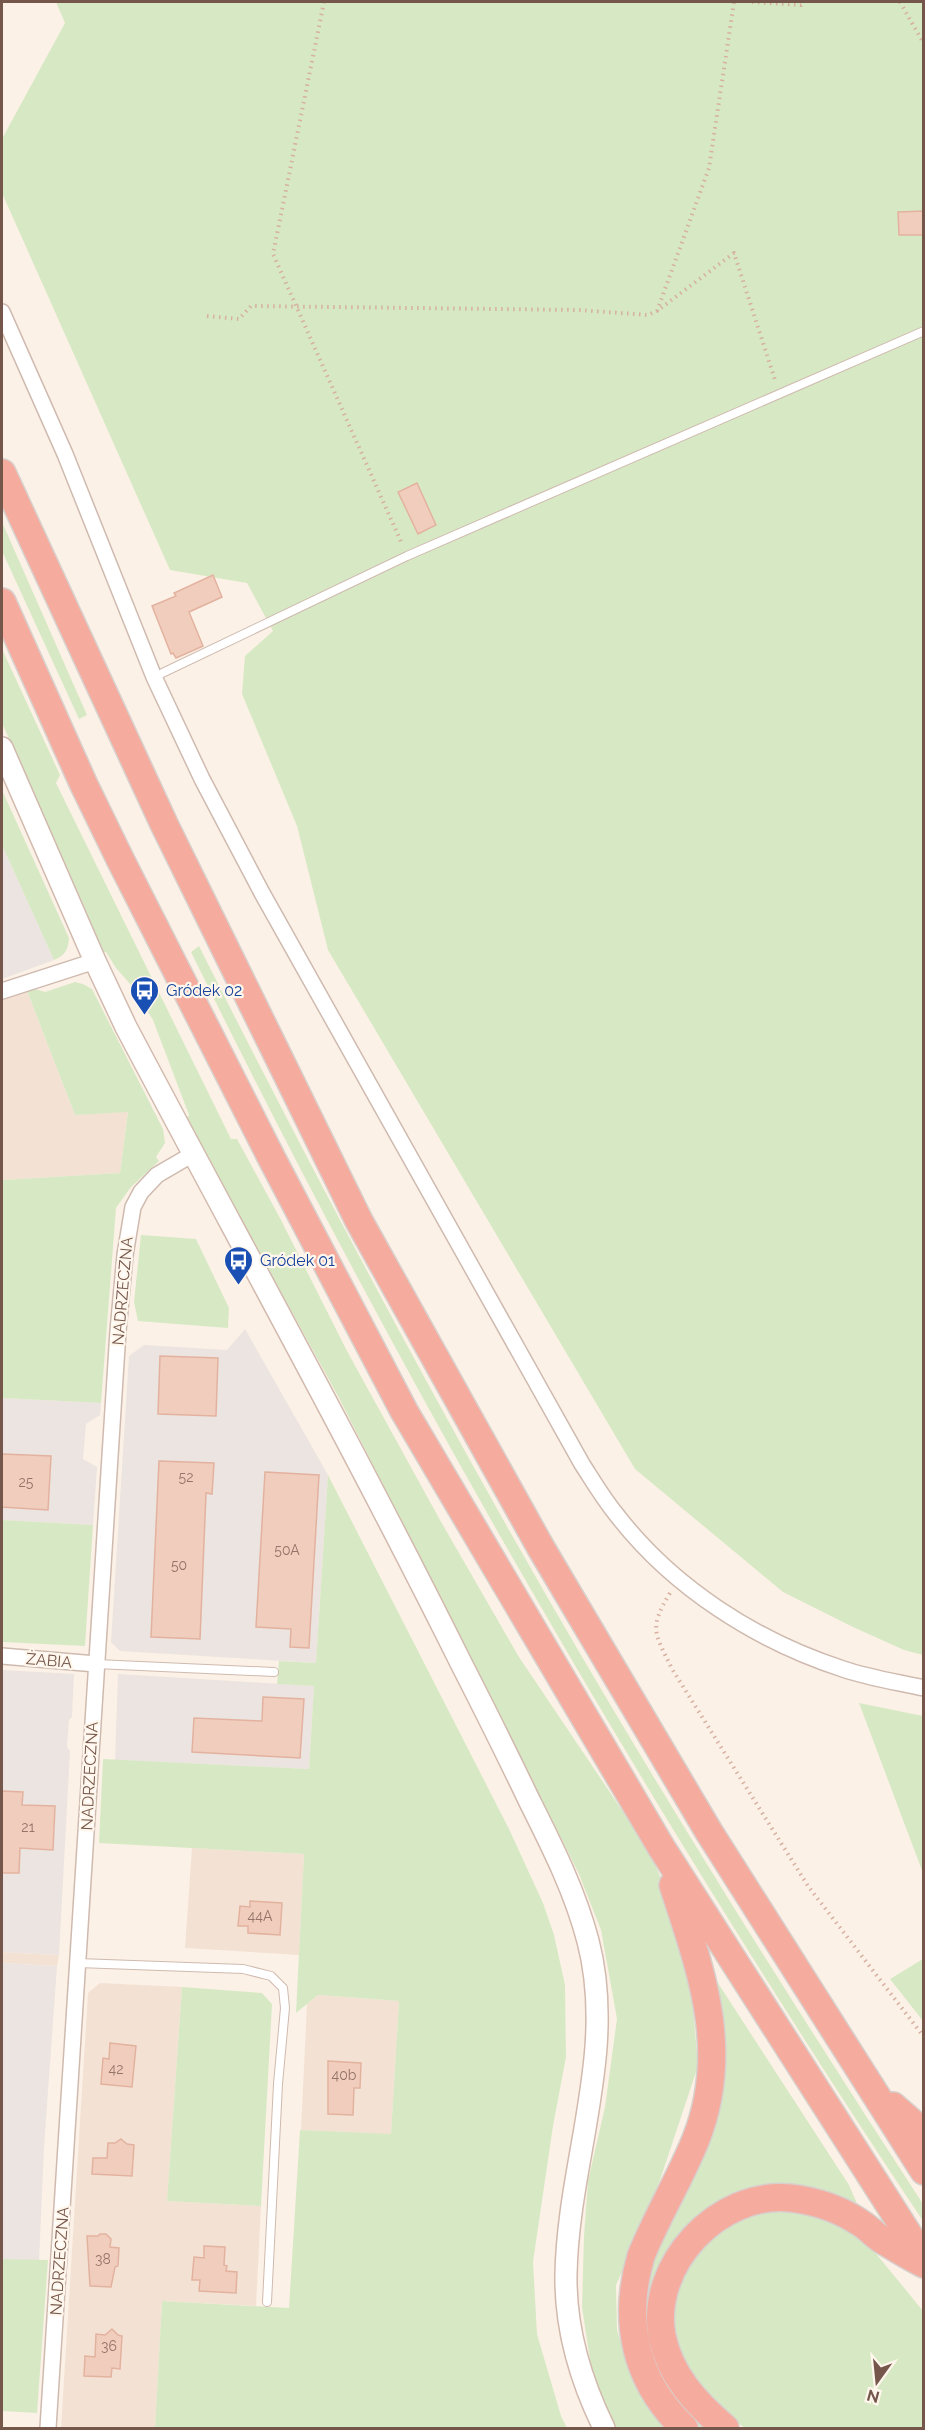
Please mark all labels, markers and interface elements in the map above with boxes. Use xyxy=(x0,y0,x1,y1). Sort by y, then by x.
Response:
bus stop icon: Gródek 02 xyxy=(129,974,161,1016)
place label: Gródek 02 xyxy=(166,981,242,1000)
street label: NADRZECZNA xyxy=(108,1236,137,1346)
bus stop icon: Gródek 01 xyxy=(223,1244,255,1286)
place label: Gródek 01 xyxy=(260,1251,335,1270)
house number: 52 xyxy=(179,1469,193,1485)
house number: 25 xyxy=(19,1474,34,1490)
house number: 50A xyxy=(274,1542,300,1558)
house number: 50 xyxy=(171,1557,187,1573)
street label: ŻABIA xyxy=(25,1648,73,1672)
street label: NADRZECZNA xyxy=(77,1721,102,1831)
house number: 21 xyxy=(21,1819,35,1835)
house number: 44A xyxy=(248,1908,273,1924)
house number: 42 xyxy=(109,2061,123,2077)
house number: 40b xyxy=(332,2067,357,2083)
street label: NADRZECZNA xyxy=(46,2206,73,2316)
house number: 38 xyxy=(95,2251,111,2267)
house number: 36 xyxy=(101,2338,117,2354)
north arrow xyxy=(847,2352,907,2412)
text: N xyxy=(865,2385,882,2407)

